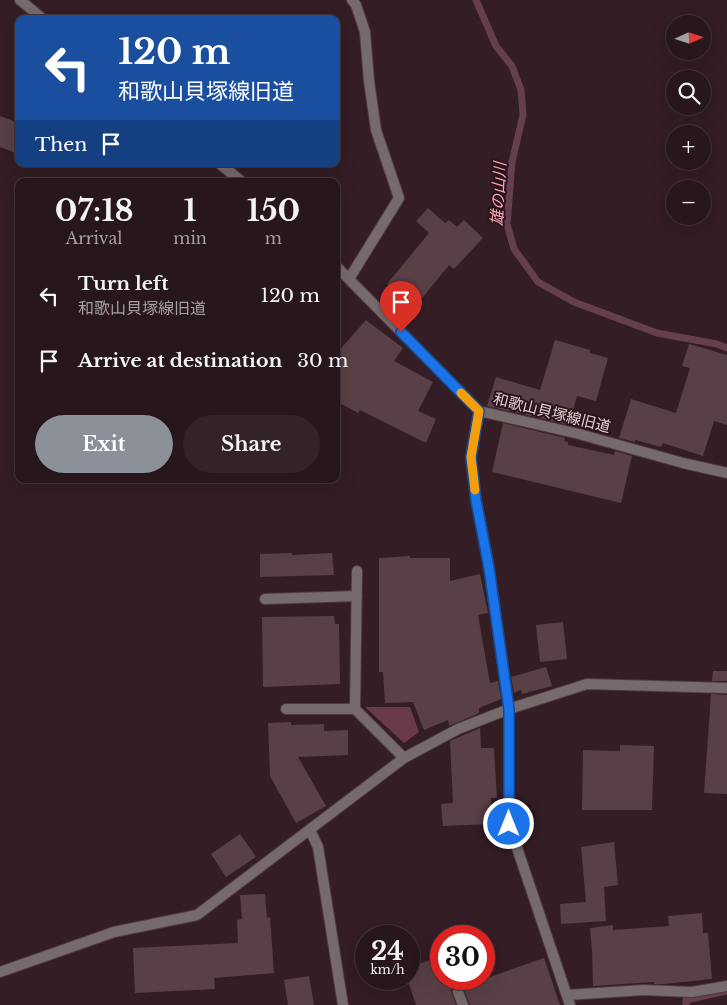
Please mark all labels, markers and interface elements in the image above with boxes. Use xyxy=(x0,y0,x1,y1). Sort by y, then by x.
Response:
north arrow xyxy=(666,15,711,60)
map controls xyxy=(666,15,711,225)
text: 120 m xyxy=(118,30,231,73)
icon: left xyxy=(35,35,100,100)
button: search xyxy=(666,70,711,115)
text: 和歌山貝塚線旧道 xyxy=(118,78,294,105)
button: + xyxy=(666,125,711,170)
icon: arrive xyxy=(97,130,125,158)
text: Then xyxy=(35,133,87,156)
water label: 雄の山川 xyxy=(486,160,510,226)
button: − xyxy=(666,180,711,225)
text: 07:18 xyxy=(55,192,134,229)
text: 1 xyxy=(184,192,197,229)
text: 150 xyxy=(247,192,300,229)
text: Arrival xyxy=(66,228,122,248)
text: min xyxy=(173,228,207,248)
text: m xyxy=(265,228,282,248)
text: Turn left xyxy=(78,272,169,295)
pin xyxy=(380,281,422,332)
icon: left xyxy=(35,282,63,310)
text: 120 m xyxy=(260,284,320,307)
icon: arrive xyxy=(387,288,415,316)
text: 和歌山貝塚線旧道 xyxy=(78,298,206,318)
icon: arrive xyxy=(35,347,63,375)
text: Arrive at destination xyxy=(78,349,282,372)
text: 30 m xyxy=(297,349,348,372)
street label: 和歌山貝塚線旧道 xyxy=(492,389,613,436)
button: Exit xyxy=(35,415,173,473)
button: Share xyxy=(183,415,320,473)
position arrow xyxy=(482,797,534,849)
speed limit sign: 30 xyxy=(430,925,495,990)
text: 24 xyxy=(371,936,404,967)
text: km/h xyxy=(370,962,405,977)

